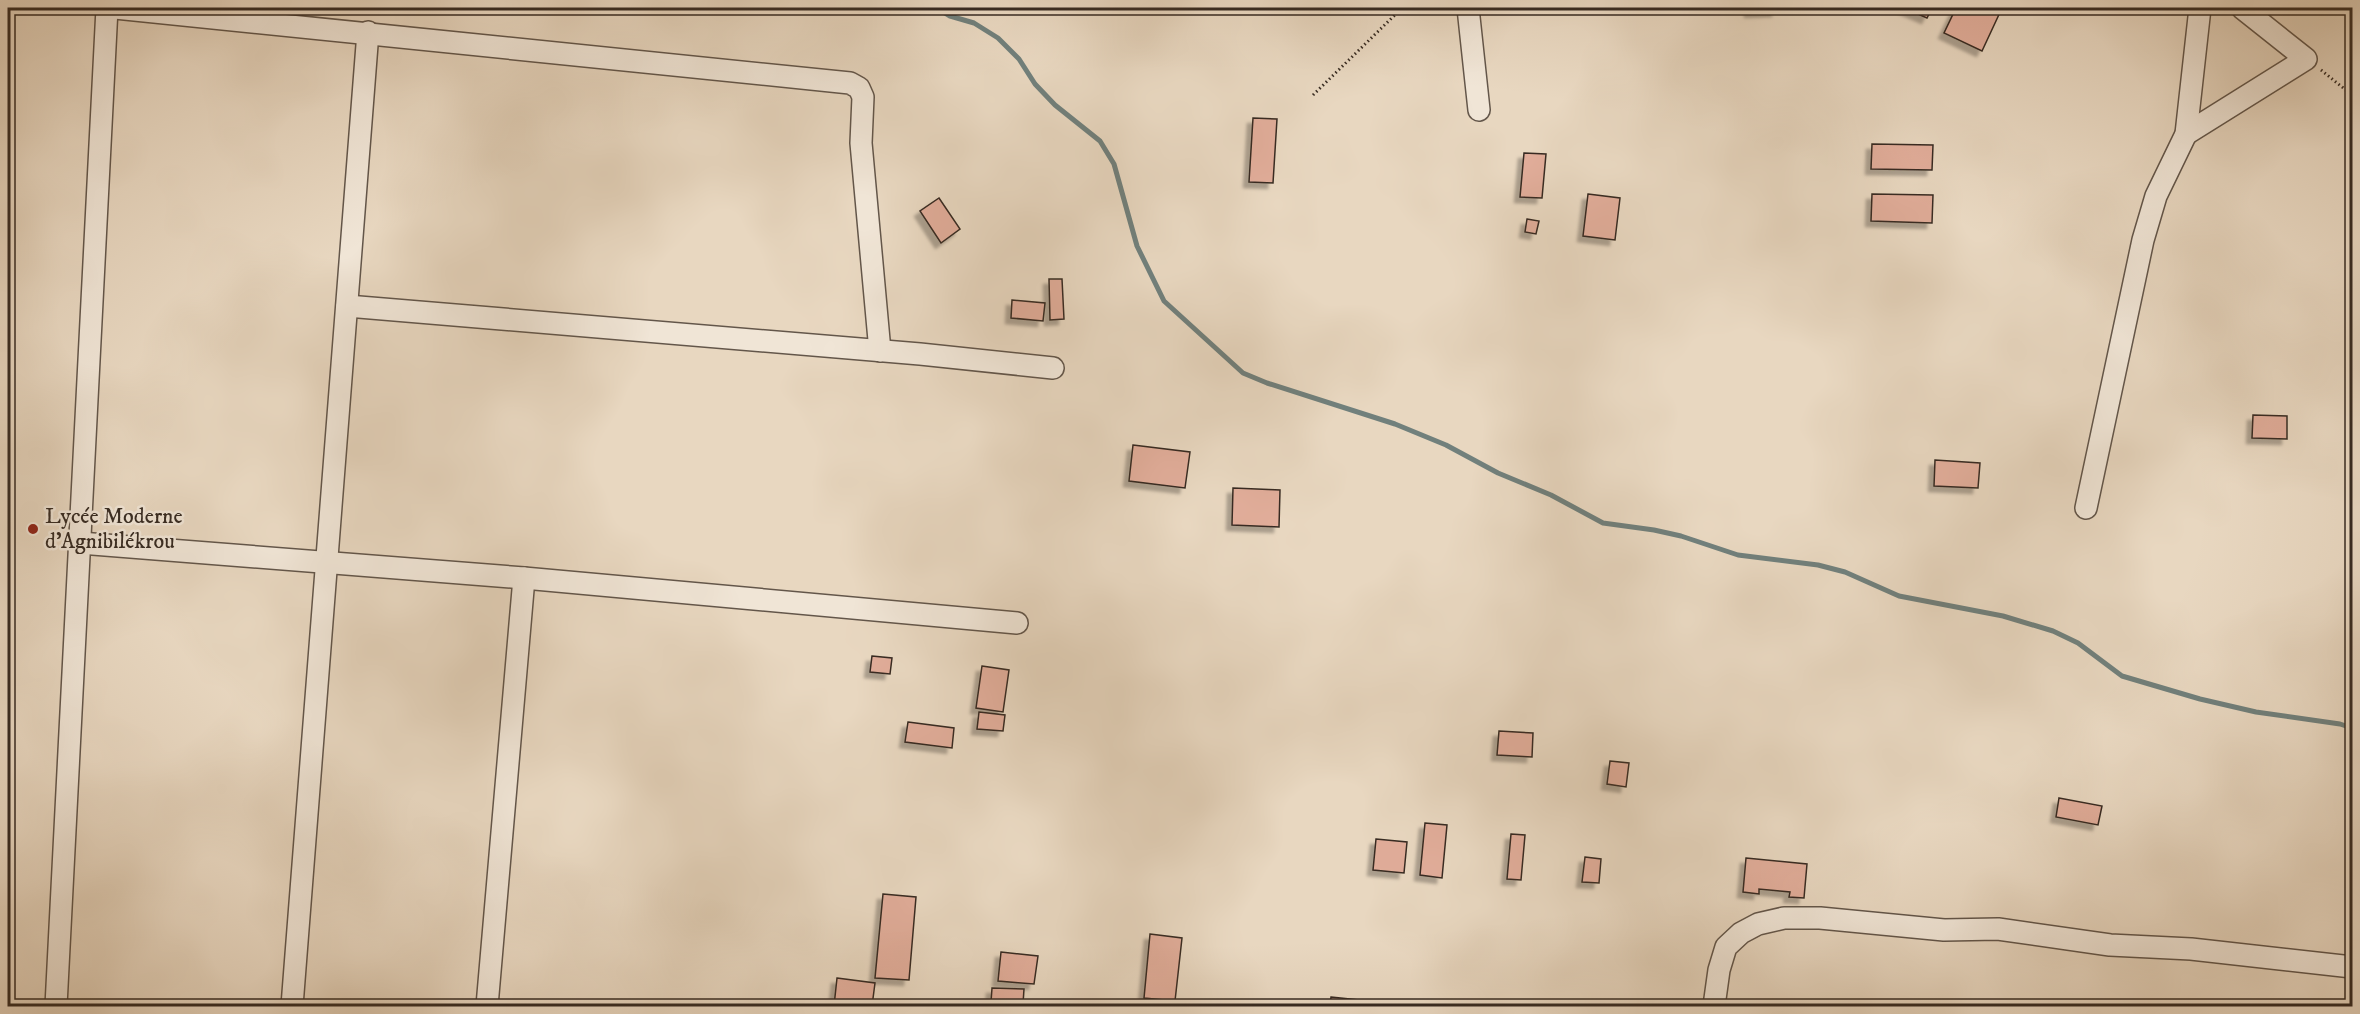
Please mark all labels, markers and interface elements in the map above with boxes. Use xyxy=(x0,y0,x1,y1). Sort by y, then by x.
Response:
place label: Lycée Moderne d'Agnibilékrou xyxy=(45,503,183,555)
marker: Lycée Moderne d'Agnibilékrou xyxy=(26,522,40,536)

